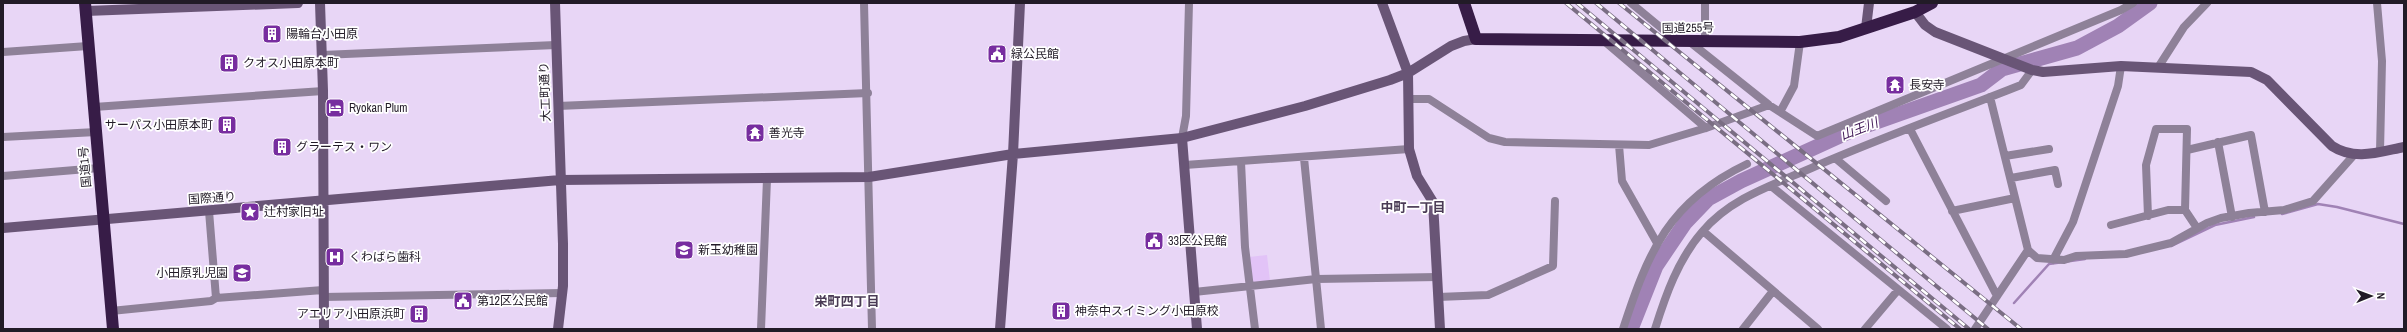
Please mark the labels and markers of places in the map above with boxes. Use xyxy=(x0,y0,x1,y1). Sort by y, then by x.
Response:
building icon: 陽輪台小田原 xyxy=(261,23,283,45)
place label: 陽輪台小田原 xyxy=(286,26,358,42)
public building icon: 緑公民館 xyxy=(986,43,1008,65)
place label: 緑公民館 xyxy=(1011,46,1059,62)
building icon: クオス小田原本町 xyxy=(218,52,240,74)
place label: クオス小田原本町 xyxy=(243,55,339,71)
temple icon: 長安寺 xyxy=(1884,74,1906,96)
place label: 長安寺 xyxy=(1909,77,1945,93)
hotel icon: Ryokan Plum xyxy=(324,97,346,119)
place label: Ryokan Plum xyxy=(349,100,408,116)
building icon: サーパス小田原本町 xyxy=(216,114,238,136)
place label: サーパス小田原本町 xyxy=(105,117,213,133)
temple icon: 善光寺 xyxy=(744,122,766,144)
place label: 善光寺 xyxy=(769,125,805,141)
building icon: グラーテス・ワン xyxy=(271,136,293,158)
place label: グラーテス・ワン xyxy=(296,139,392,155)
place icon: 辻村家旧址 xyxy=(239,201,261,223)
place label: 辻村家旧址 xyxy=(264,204,324,220)
public building icon: 33区公民館 xyxy=(1143,230,1165,252)
place label: 33区公民館 xyxy=(1168,233,1227,249)
school or university icon: 新玉幼稚園 xyxy=(673,239,695,261)
place label: 新玉幼稚園 xyxy=(698,242,758,258)
hospital icon: くわばら歯科 xyxy=(324,246,346,268)
place label: くわばら歯科 xyxy=(349,249,421,265)
school or university icon: 小田原乳児園 xyxy=(231,262,253,284)
place label: 小田原乳児園 xyxy=(156,265,228,281)
public building icon: 第12区公民館 xyxy=(452,290,474,312)
place label: 第12区公民館 xyxy=(477,293,548,309)
building icon: 神奈中スイミング小田原校 xyxy=(1050,300,1072,322)
building icon: アエリア小田原浜町 xyxy=(408,303,430,325)
place label: 神奈中スイミング小田原校 xyxy=(1075,303,1219,319)
place label: アエリア小田原浜町 xyxy=(297,306,405,322)

